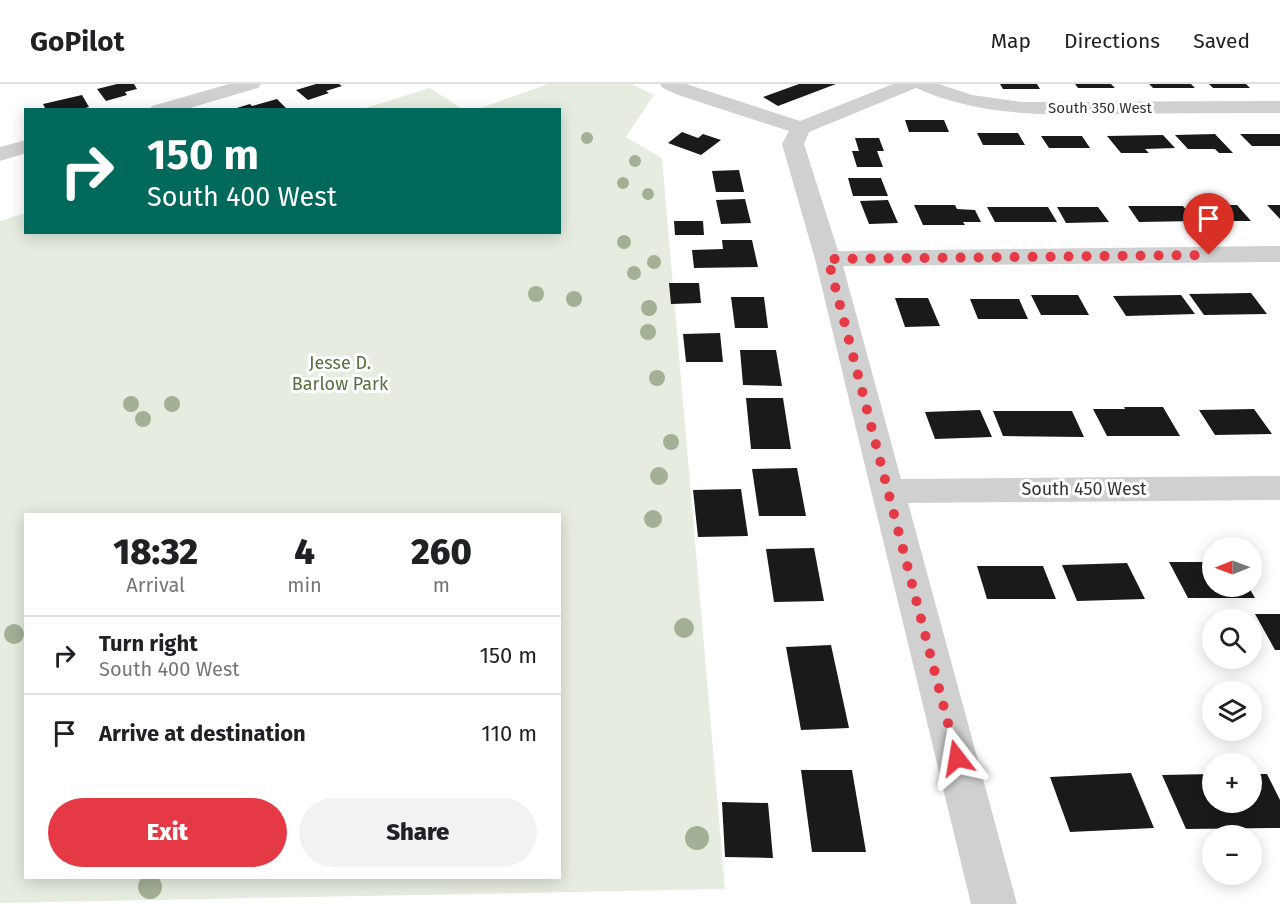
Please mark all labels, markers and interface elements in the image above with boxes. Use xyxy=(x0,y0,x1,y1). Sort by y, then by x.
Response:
text: GoPilot xyxy=(30,25,124,58)
text: Map xyxy=(991,28,1031,54)
text: Directions xyxy=(1064,28,1160,54)
text: Saved xyxy=(1193,28,1250,54)
street label: South 350 West xyxy=(1048,99,1153,117)
text: 150 m xyxy=(147,130,259,180)
icon: right xyxy=(48,132,126,210)
text: South 400 West xyxy=(147,181,337,213)
pin xyxy=(1183,193,1234,255)
icon: arrive xyxy=(1192,202,1225,235)
park label: Jesse D. Barlow Park xyxy=(292,352,389,395)
street label: South 450 West xyxy=(1021,478,1147,500)
text: 18:32 xyxy=(113,530,198,574)
text: 4 xyxy=(294,530,315,574)
text: 260 xyxy=(411,530,472,574)
north arrow xyxy=(1202,537,1262,597)
map controls xyxy=(1202,537,1262,885)
text: Arrival xyxy=(126,573,185,597)
text: min xyxy=(287,573,322,597)
text: m xyxy=(433,573,450,597)
button: search xyxy=(1202,609,1262,669)
text: Turn right xyxy=(99,630,198,657)
icon: right xyxy=(48,639,81,672)
text: 150 m xyxy=(479,642,537,669)
text: South 400 West xyxy=(99,657,240,681)
button: layers xyxy=(1202,681,1262,741)
icon: arrive xyxy=(48,717,81,750)
text: Arrive at destination xyxy=(99,720,306,747)
text: 110 m xyxy=(481,720,537,747)
position arrow xyxy=(925,726,989,790)
button: + xyxy=(1202,753,1262,813)
button: Exit xyxy=(48,798,287,867)
button: Share xyxy=(299,798,537,867)
button: − xyxy=(1202,825,1262,885)

